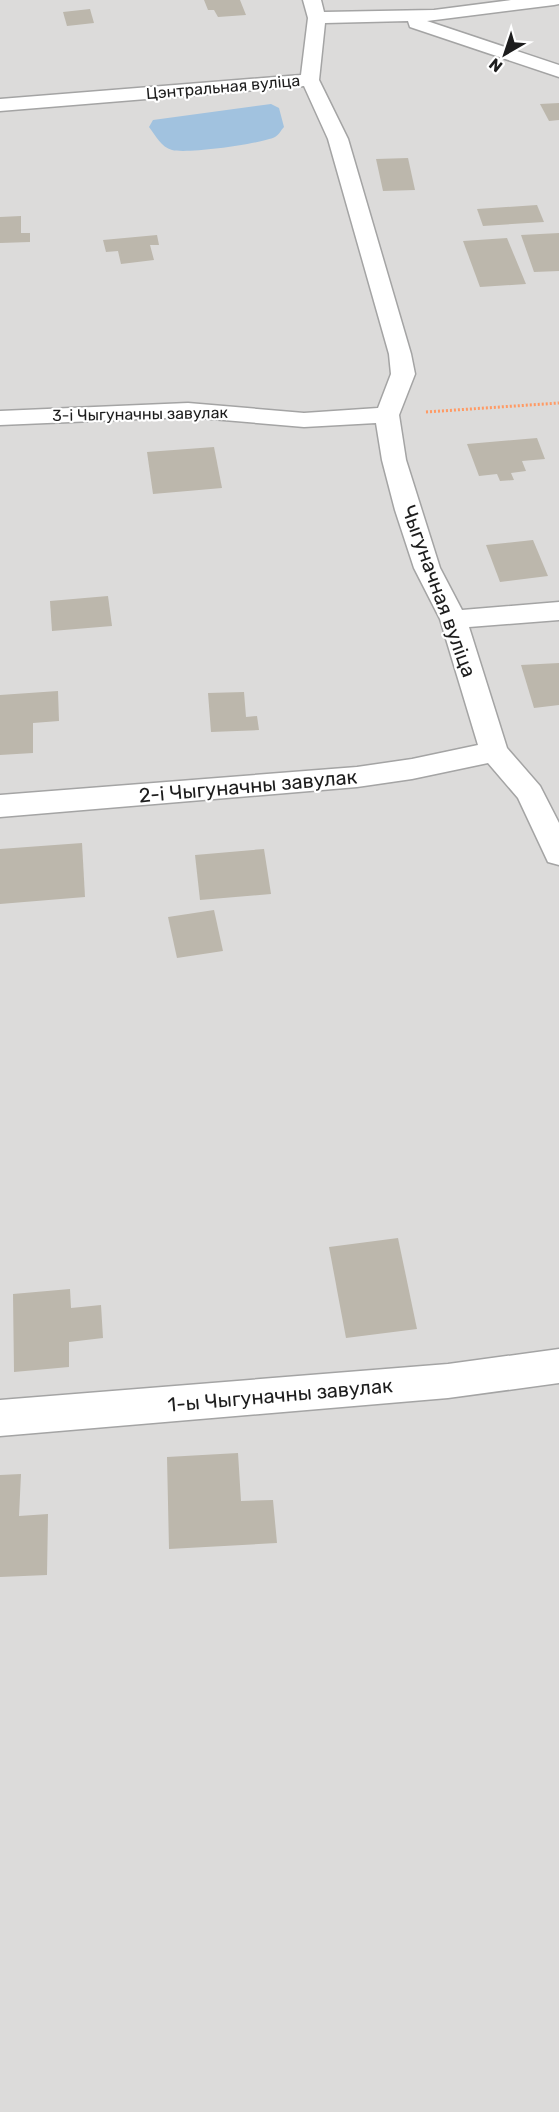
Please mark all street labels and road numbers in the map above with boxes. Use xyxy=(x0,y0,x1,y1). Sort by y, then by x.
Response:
street label: Цэнтральная вуліца xyxy=(145,71,301,103)
street label: 3-і Чыгуначны завулак xyxy=(52,403,229,425)
street label: Чыгуначная вуліца xyxy=(397,502,481,680)
street label: 2-і Чыгуначны завулак xyxy=(138,764,358,808)
street label: 1-ы Чыгуначны завулак xyxy=(167,1373,394,1417)

